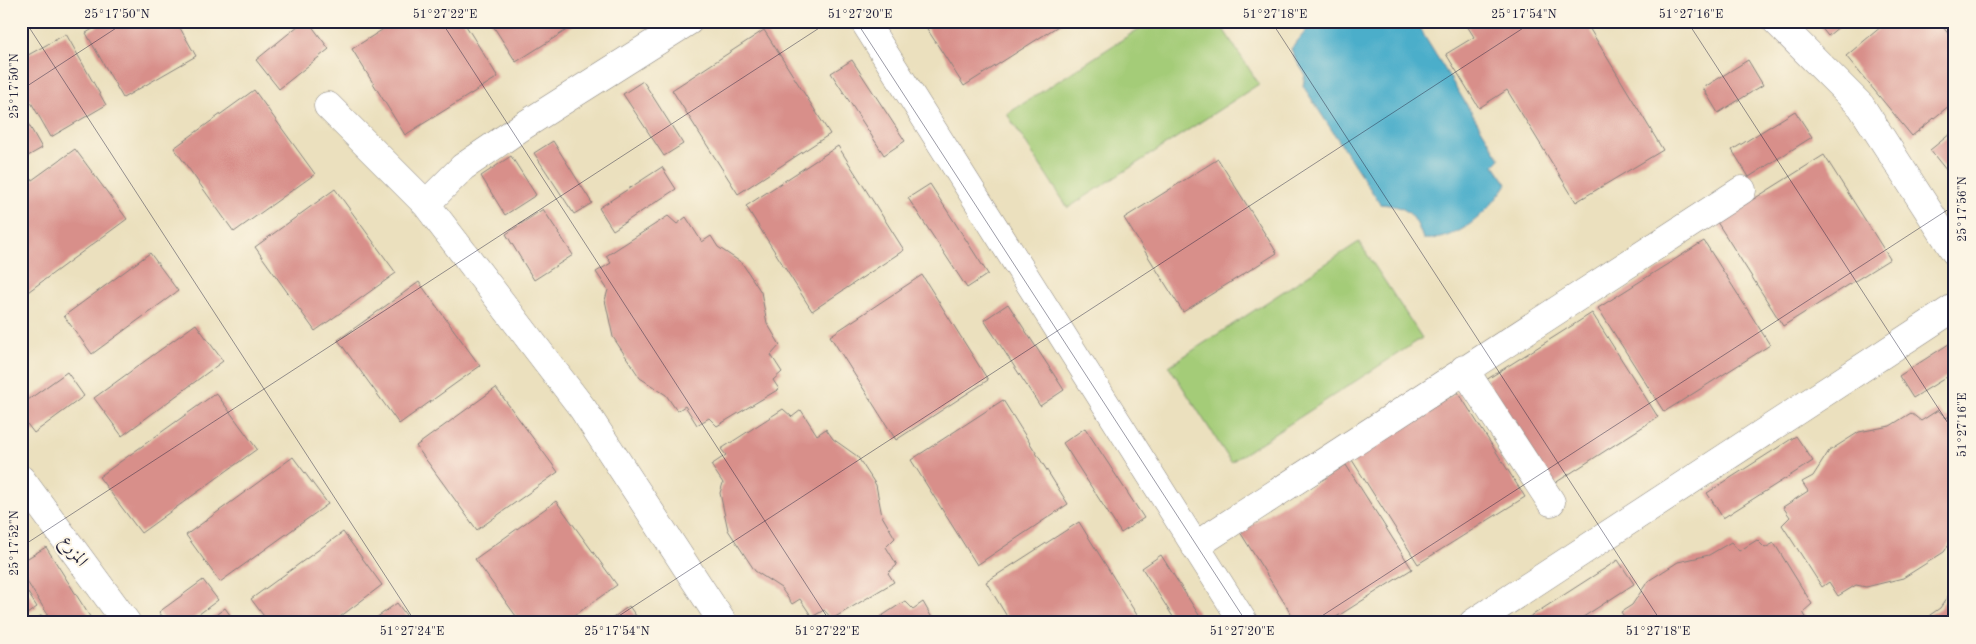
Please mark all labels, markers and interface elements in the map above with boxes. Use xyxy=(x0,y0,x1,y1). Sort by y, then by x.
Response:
text: 25°17'50"N xyxy=(84,8,150,21)
text: 51°27'22"E xyxy=(413,8,477,21)
text: 51°27'20"E xyxy=(828,8,892,21)
text: 51°27'18"E xyxy=(1243,8,1307,21)
text: 25°17'54"N xyxy=(1491,8,1557,21)
text: 51°27'16"E xyxy=(1659,8,1723,21)
text: 25°17'50"N xyxy=(8,53,21,119)
text: 25°17'56"N xyxy=(1956,176,1969,242)
text: 51°27'16"E xyxy=(1956,393,1969,457)
text: 25°17'52"N xyxy=(8,510,21,576)
street label: المزرع xyxy=(53,532,91,573)
text: 51°27'24"E xyxy=(380,625,444,638)
text: 25°17'54"N xyxy=(584,625,650,638)
text: 51°27'22"E xyxy=(795,625,859,638)
text: 51°27'20"E xyxy=(1210,625,1274,638)
text: 51°27'18"E xyxy=(1626,625,1690,638)

